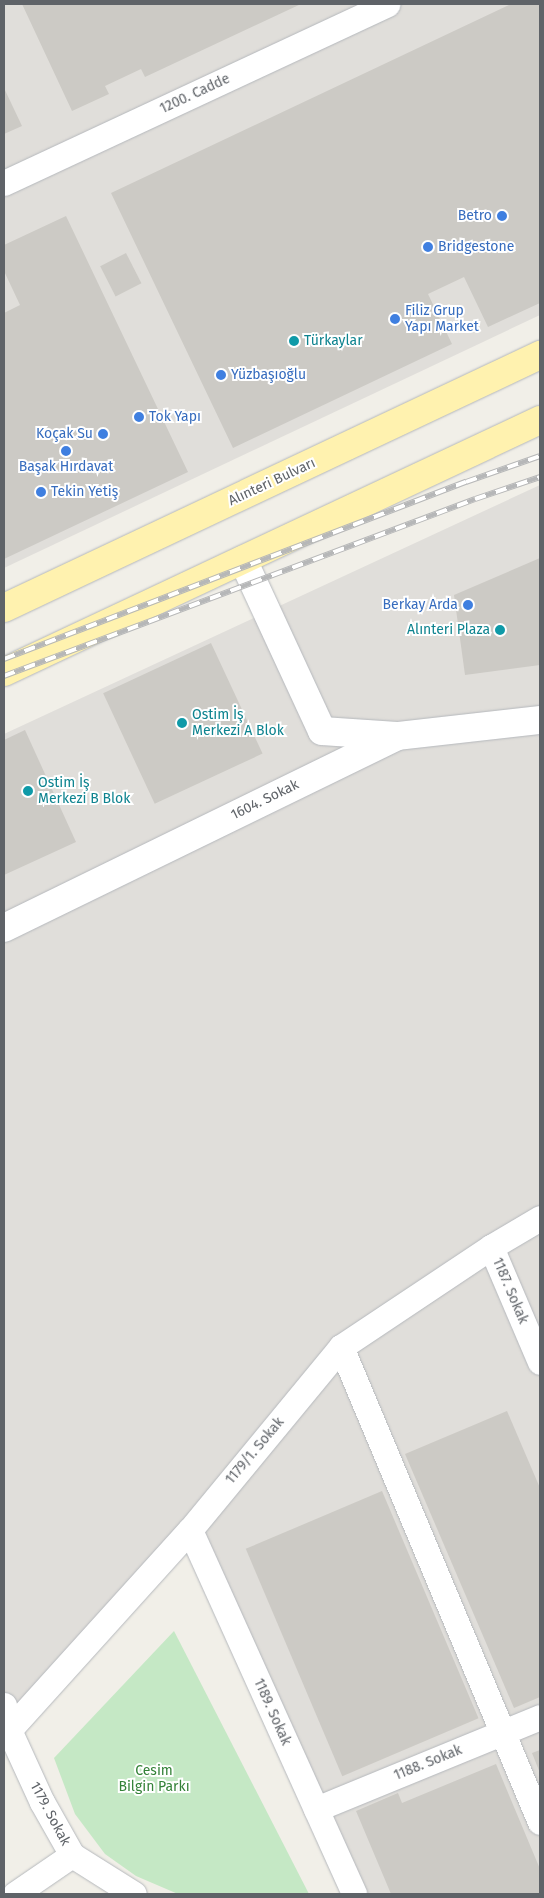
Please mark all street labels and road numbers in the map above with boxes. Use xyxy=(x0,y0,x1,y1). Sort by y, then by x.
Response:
street label: 1200. Cadde xyxy=(157,70,233,118)
street label: Alınteri Bulvarı xyxy=(226,455,318,509)
street label: 1604. Sokak xyxy=(228,776,302,824)
street label: 1187. Sokak xyxy=(489,1255,531,1327)
street label: 1179/1. Sokak xyxy=(222,1414,288,1488)
street label: 1189. Sokak xyxy=(250,1676,294,1748)
street label: 1188. Sokak xyxy=(391,1742,465,1784)
street label: 1179. Sokak xyxy=(26,1779,74,1849)

